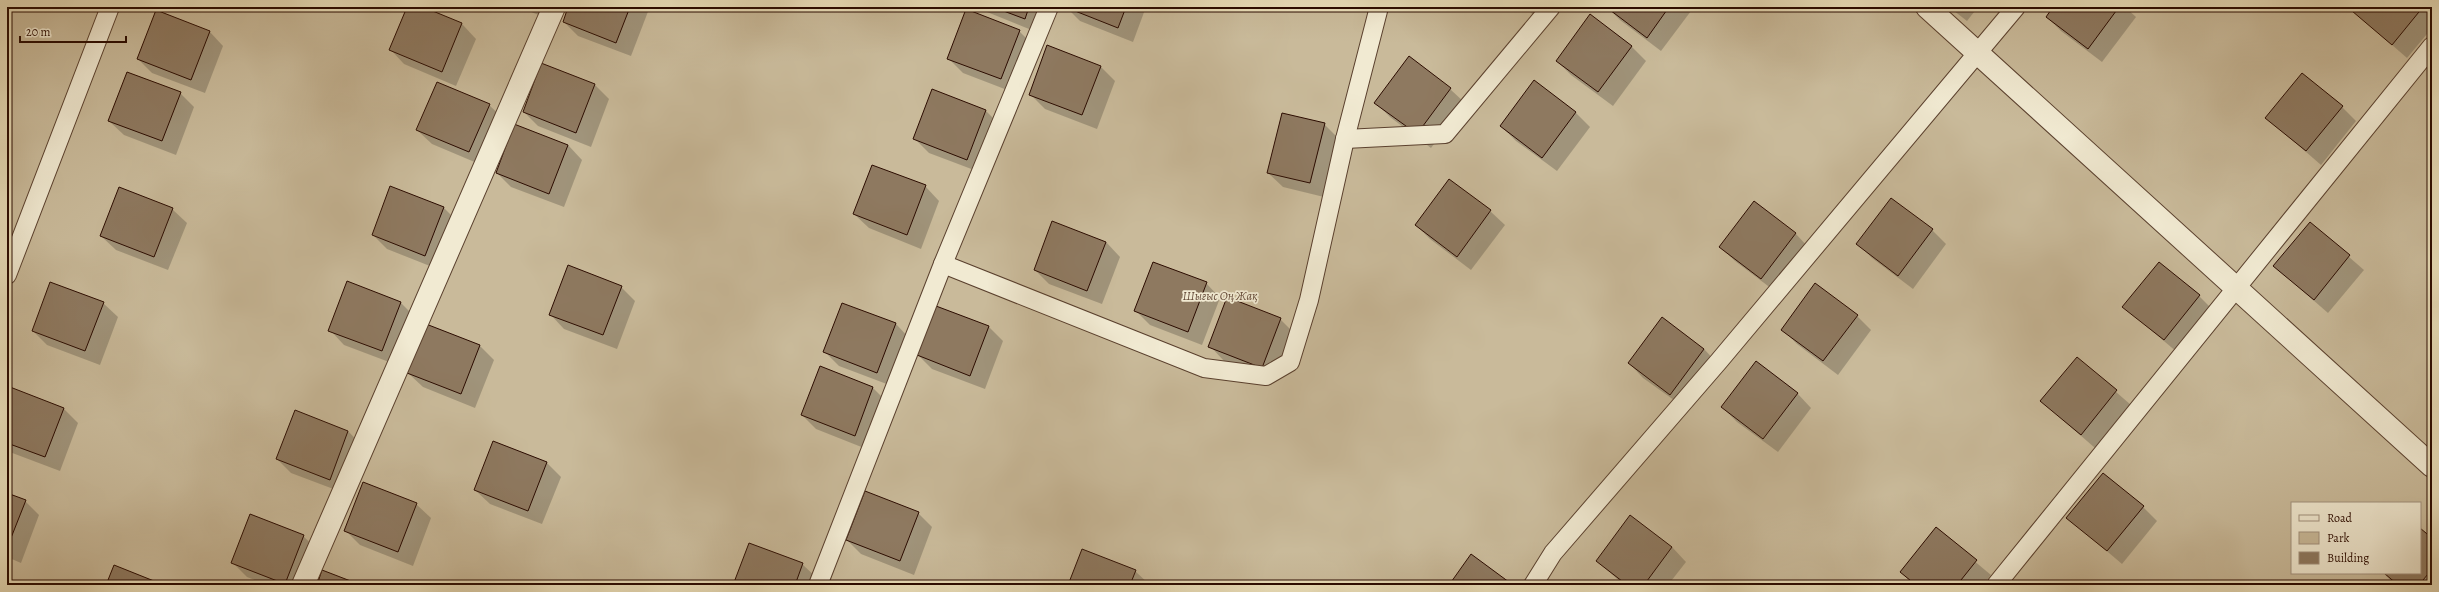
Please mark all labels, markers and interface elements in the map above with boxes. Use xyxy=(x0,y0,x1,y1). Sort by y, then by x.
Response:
scale bar xyxy=(20,18,126,44)
text: 20 m xyxy=(26,24,50,40)
park label: Шығыс Оң Жақ xyxy=(1183,288,1258,304)
legend xyxy=(2291,502,2421,574)
text: Road xyxy=(2327,510,2353,526)
text: Park xyxy=(2327,530,2350,546)
text: Building xyxy=(2327,550,2369,566)

